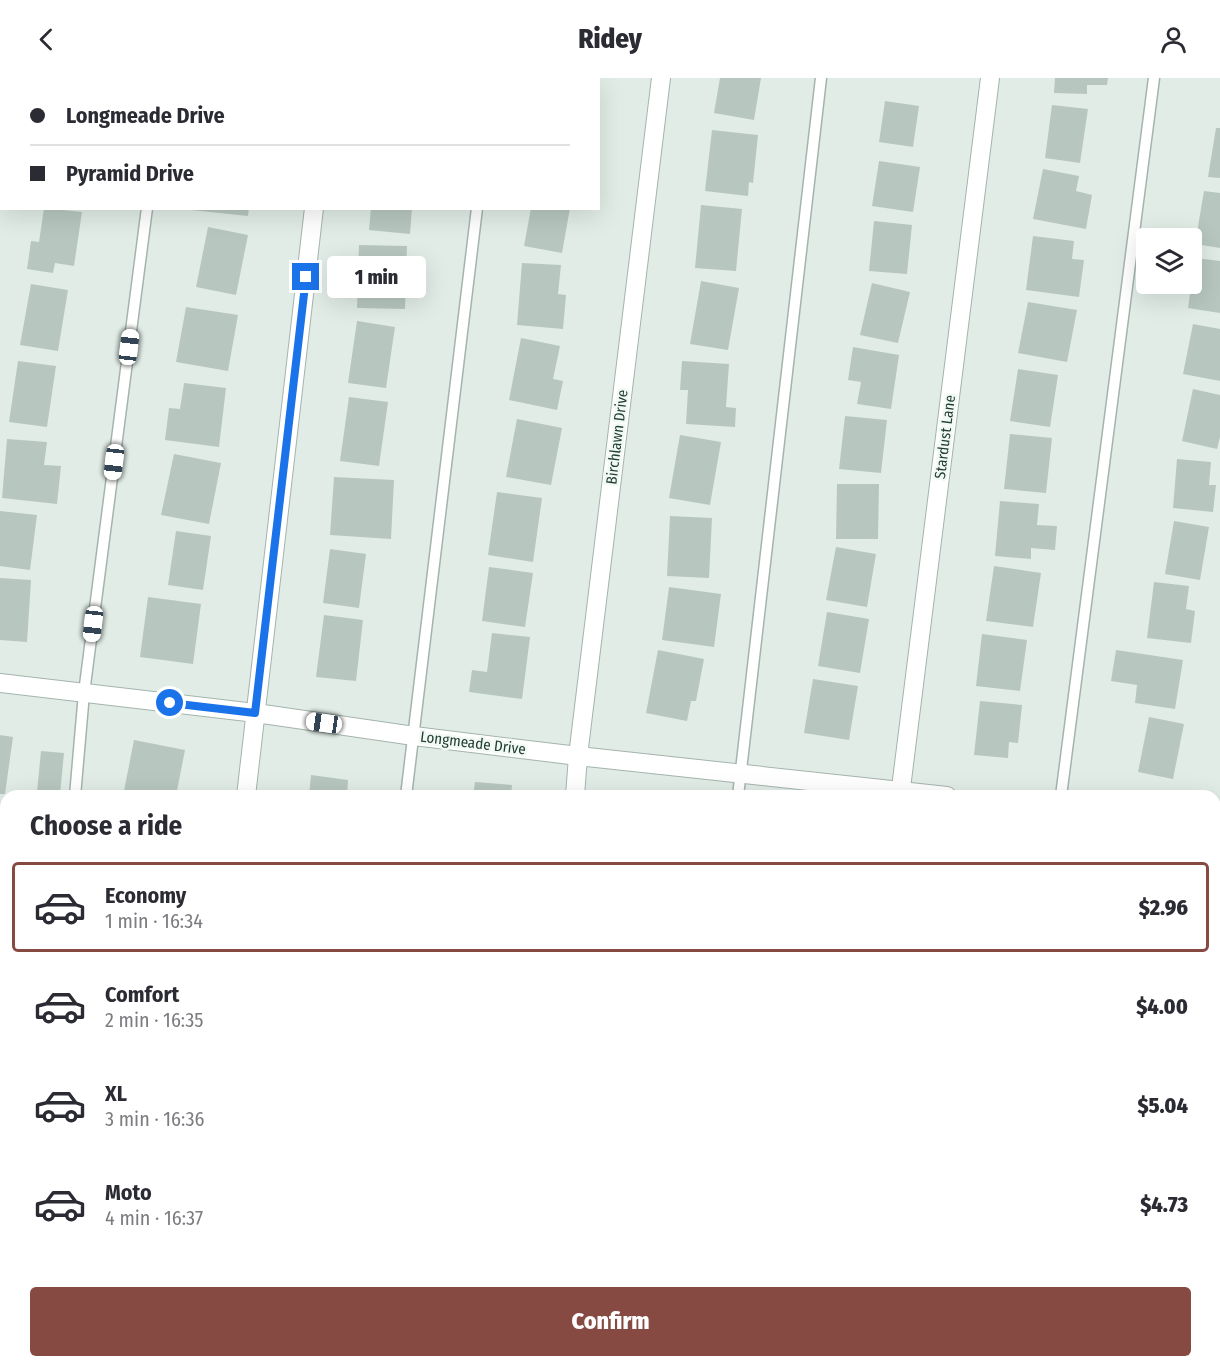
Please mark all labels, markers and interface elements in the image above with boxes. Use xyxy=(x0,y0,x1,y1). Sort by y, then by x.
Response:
icon: back xyxy=(30,23,63,56)
text: Ridey xyxy=(578,23,642,55)
icon: person xyxy=(1157,23,1190,56)
text: Longmeade Drive xyxy=(66,102,225,129)
text: Pyramid Drive xyxy=(66,160,194,187)
map controls xyxy=(1136,228,1202,294)
button: layers xyxy=(1136,228,1202,294)
callout: 1 min xyxy=(327,256,426,298)
route end xyxy=(292,263,319,290)
text: 1 min xyxy=(355,265,398,289)
car xyxy=(118,328,140,366)
street label: Birchlawn Drive xyxy=(602,389,632,485)
street label: Stardust Lane xyxy=(931,394,959,480)
car xyxy=(103,443,125,481)
car xyxy=(82,605,104,643)
route start xyxy=(156,689,183,716)
car xyxy=(305,712,343,734)
street label: Longmeade Drive xyxy=(419,728,527,758)
text: Choose a ride xyxy=(30,810,182,842)
icon: car xyxy=(33,880,87,934)
text: Economy xyxy=(105,882,186,909)
text: $2.96 xyxy=(1139,894,1188,921)
text: 1 min · 16:34 xyxy=(105,909,203,933)
icon: car xyxy=(33,979,87,1033)
text: Comfort xyxy=(105,981,179,1008)
text: $4.00 xyxy=(1136,993,1188,1020)
text: 2 min · 16:35 xyxy=(105,1008,203,1032)
icon: car xyxy=(33,1078,87,1132)
text: XL xyxy=(105,1080,127,1107)
text: $5.04 xyxy=(1137,1092,1188,1119)
text: 3 min · 16:36 xyxy=(105,1107,204,1131)
icon: car xyxy=(33,1177,87,1231)
text: Moto xyxy=(105,1179,152,1206)
text: $4.73 xyxy=(1140,1191,1188,1218)
text: 4 min · 16:37 xyxy=(105,1206,203,1230)
button: Confirm xyxy=(30,1287,1191,1356)

